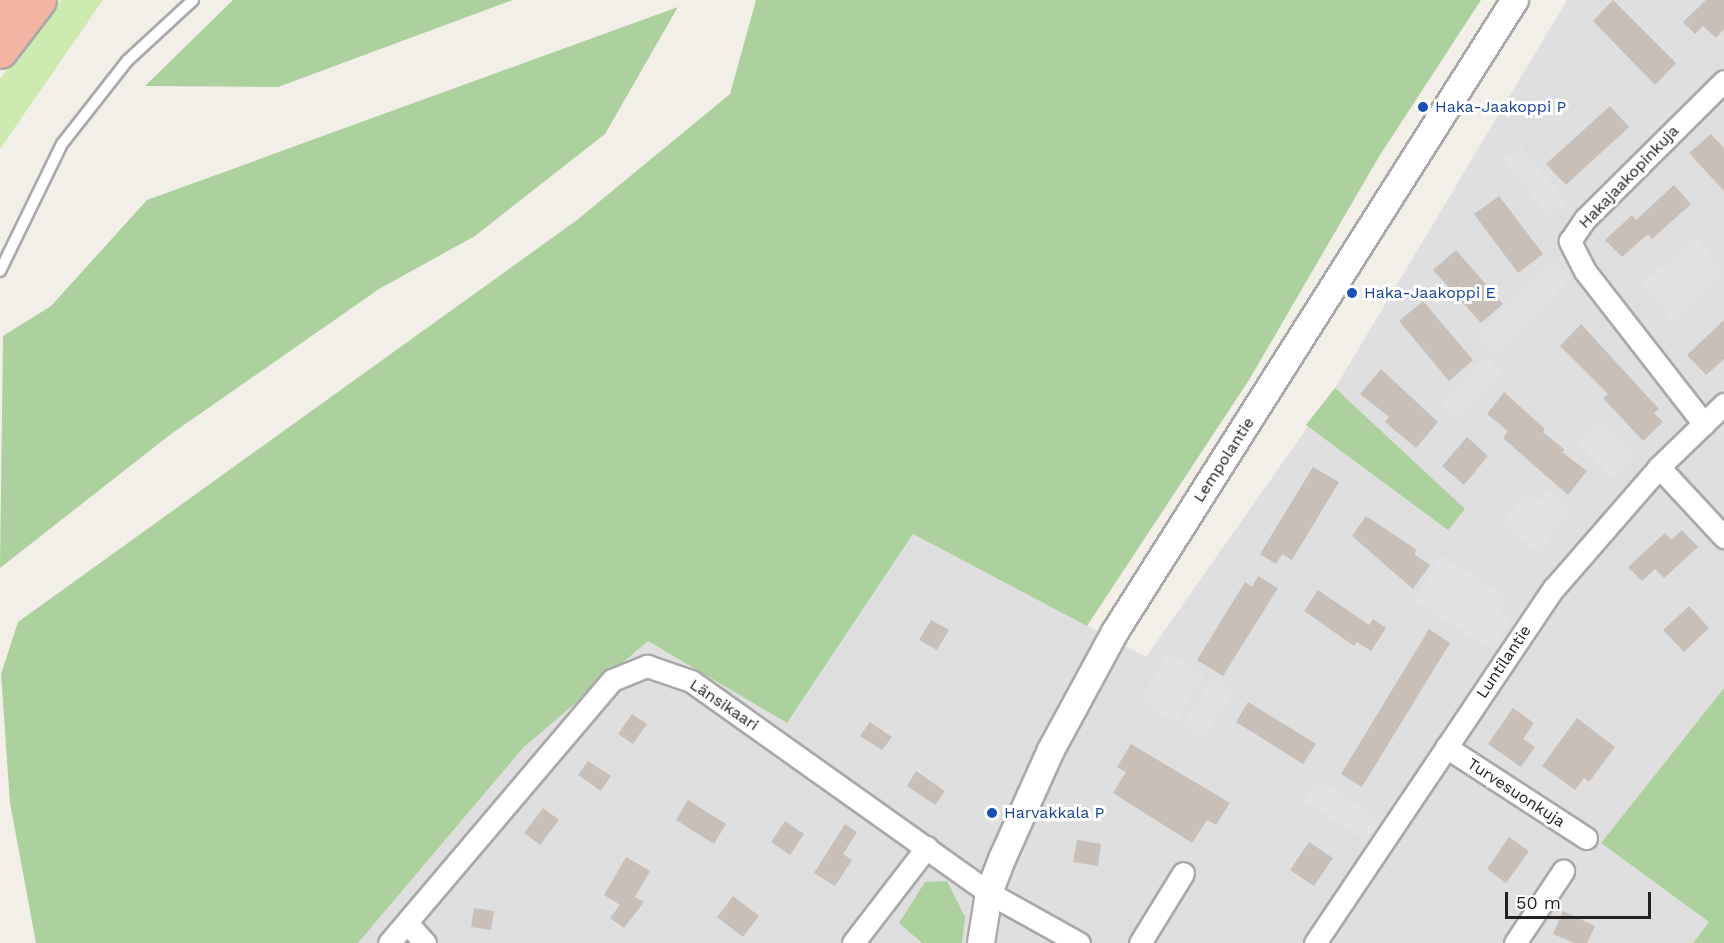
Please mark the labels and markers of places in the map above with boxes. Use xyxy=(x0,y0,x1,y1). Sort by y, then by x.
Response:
place label: Haka-Jaakoppi P xyxy=(1435,97,1566,117)
marker: Haka-Jaakoppi P xyxy=(1416,100,1430,114)
place label: Haka-Jaakoppi E xyxy=(1364,283,1496,303)
marker: Haka-Jaakoppi E xyxy=(1345,286,1359,300)
place label: Harvakkala P xyxy=(1004,803,1105,823)
marker: Harvakkala P xyxy=(985,806,999,820)

